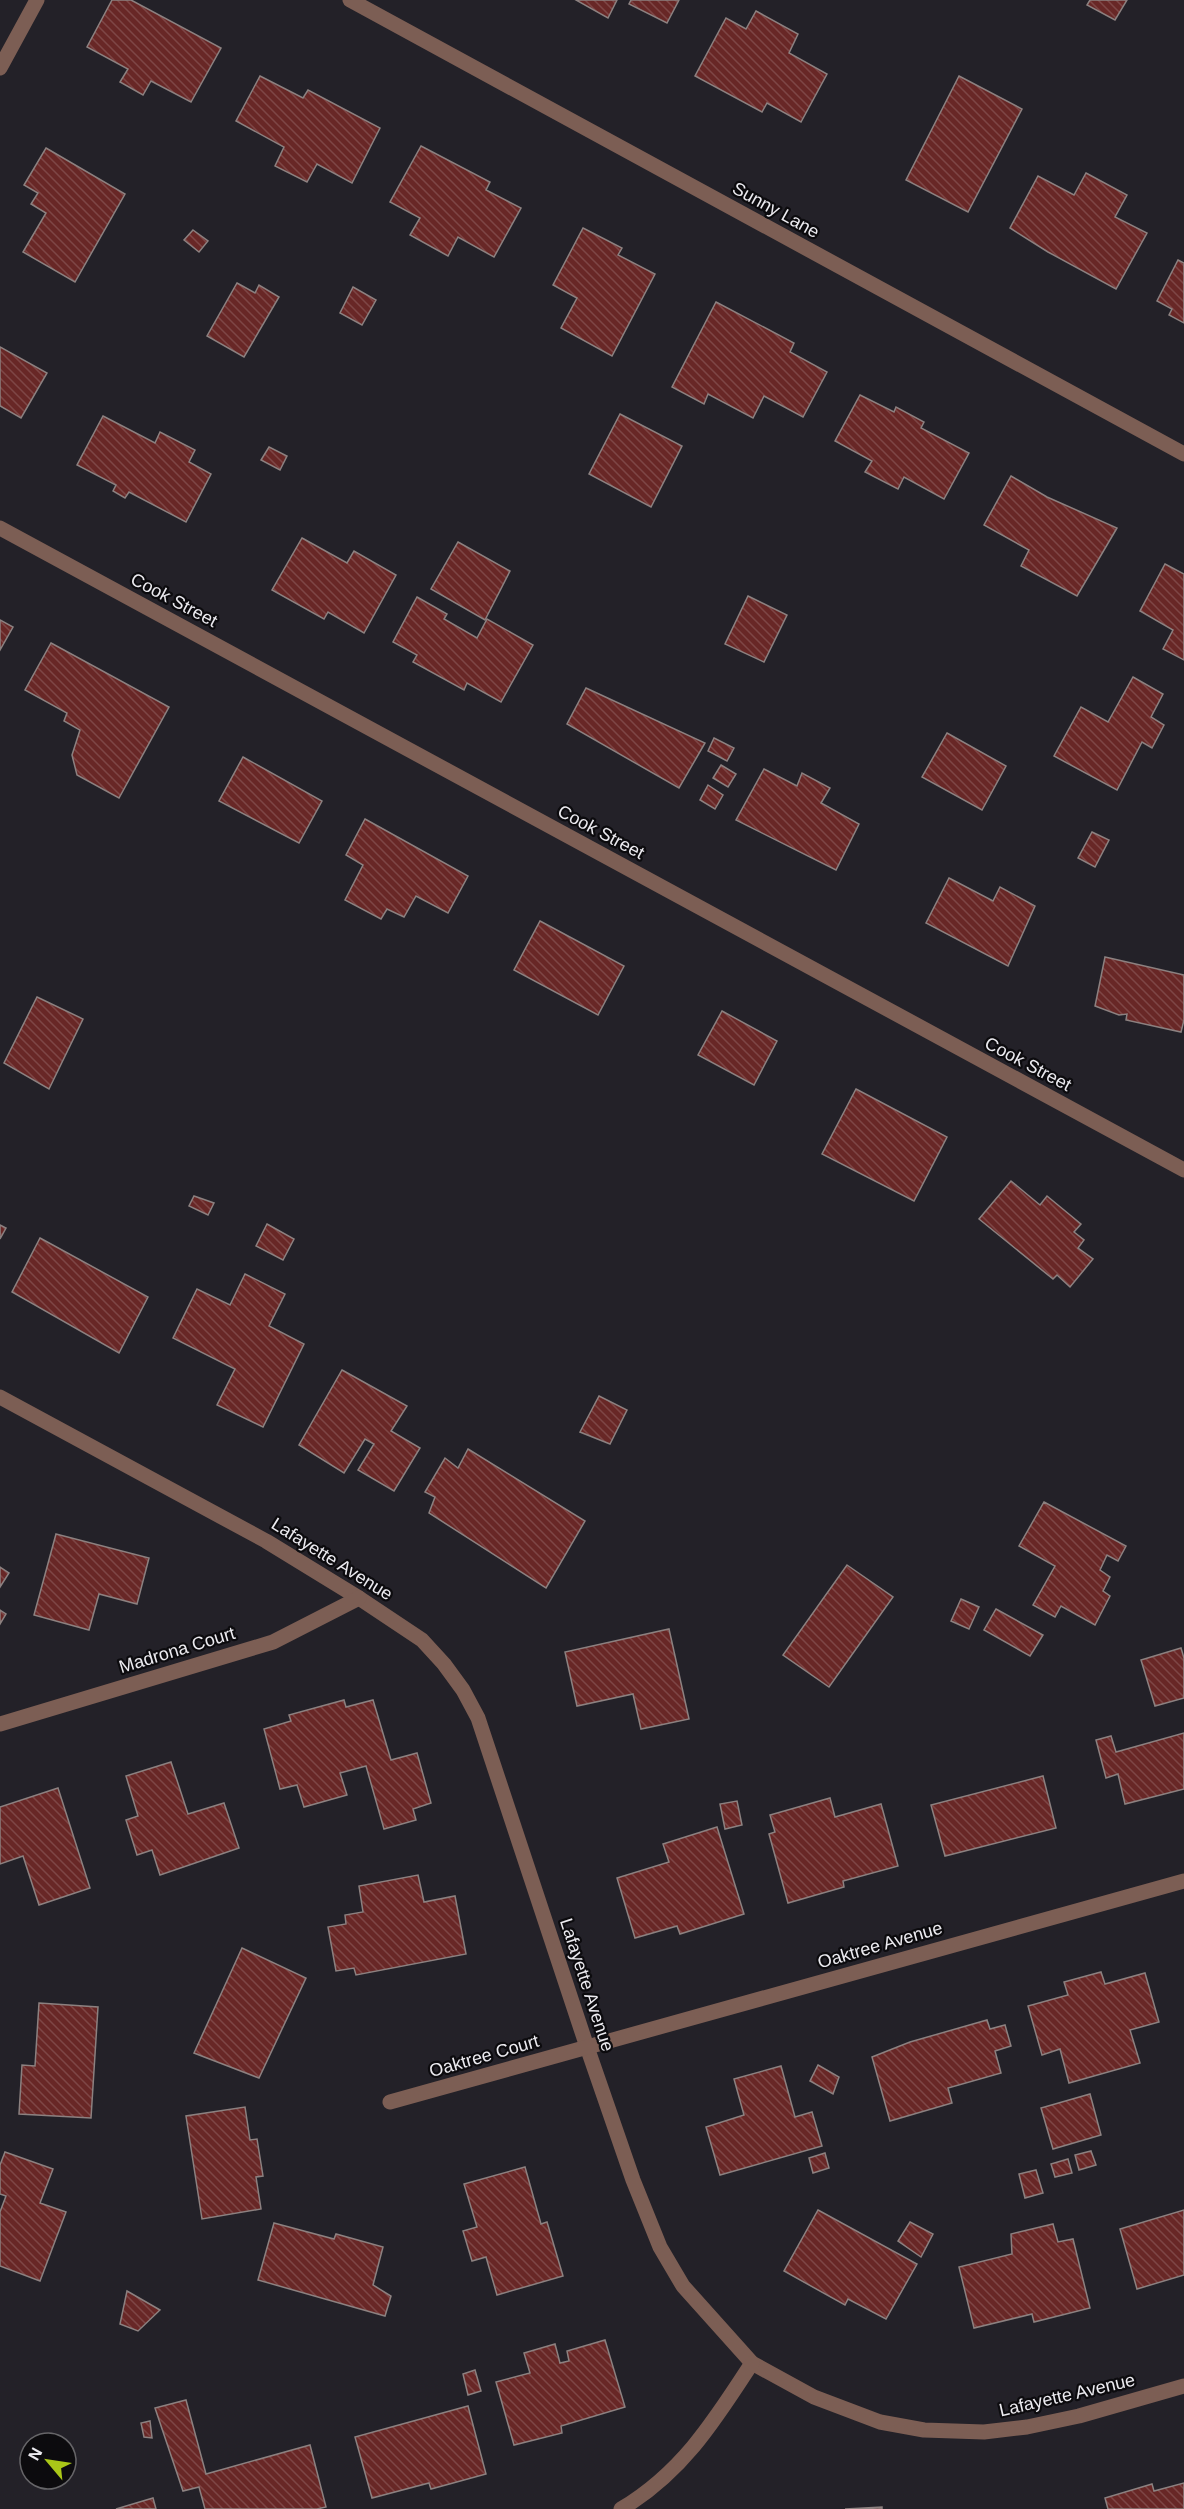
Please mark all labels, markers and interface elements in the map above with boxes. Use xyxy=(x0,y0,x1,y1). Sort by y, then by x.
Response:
street label: Sunny Lane xyxy=(729,178,823,242)
street label: Cook Street xyxy=(127,569,221,631)
street label: Cook Street xyxy=(554,801,648,863)
street label: Cook Street xyxy=(981,1033,1075,1095)
street label: Lafayette Avenue xyxy=(268,1514,396,1604)
street label: Madrona Court xyxy=(117,1623,237,1677)
street label: Lafayette Avenue xyxy=(556,1916,618,2054)
street label: Oaktree Avenue xyxy=(815,1918,945,1972)
street label: Oaktree Court xyxy=(427,2031,541,2081)
street label: Lafayette Avenue xyxy=(997,2370,1137,2420)
north arrow xyxy=(18,2431,78,2491)
text: N xyxy=(25,2445,46,2463)

